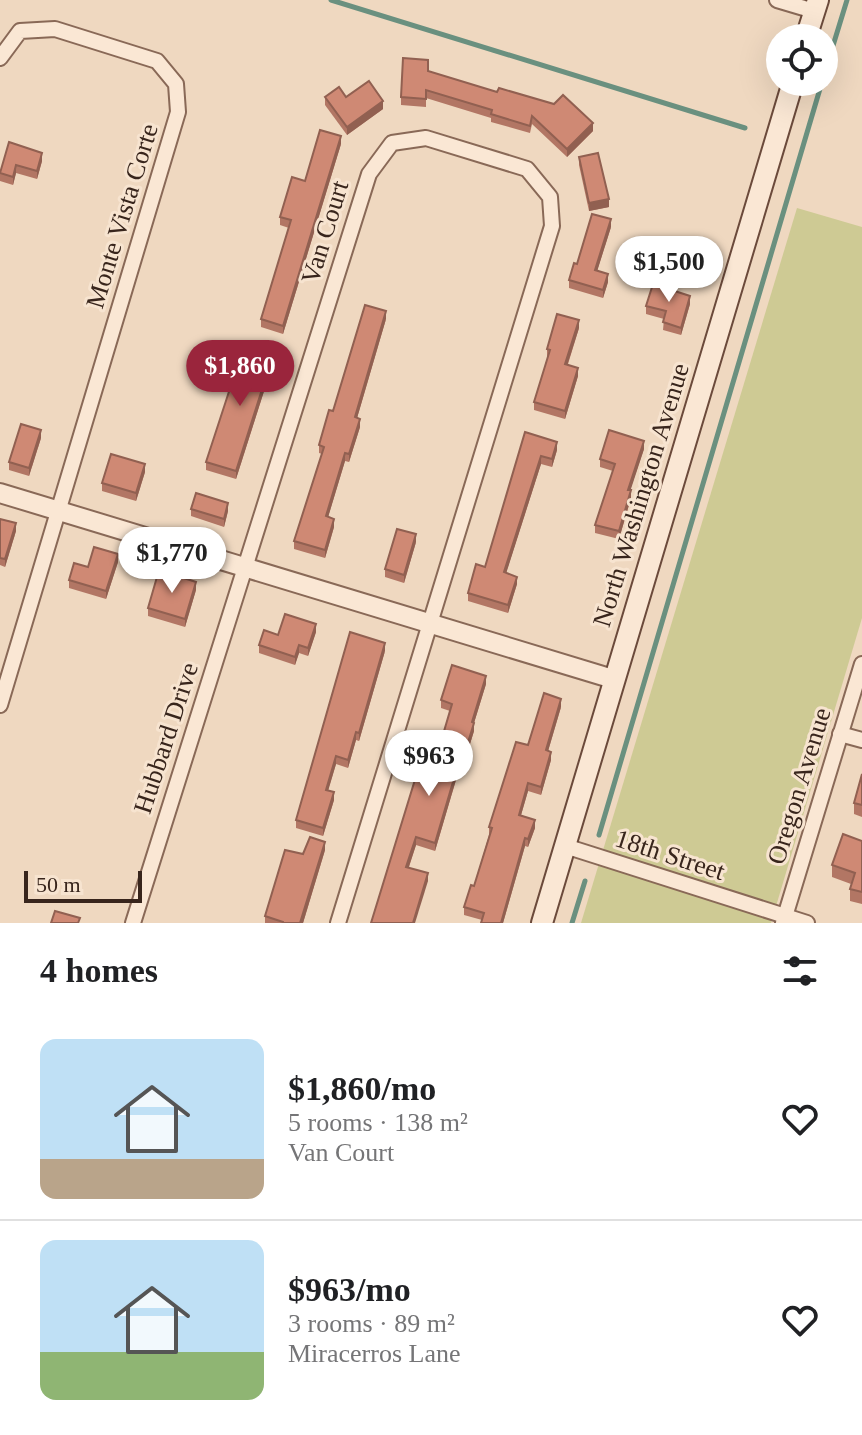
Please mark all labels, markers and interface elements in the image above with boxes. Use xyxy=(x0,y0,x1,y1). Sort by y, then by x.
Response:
map controls xyxy=(766,24,838,96)
button: locate xyxy=(766,24,838,96)
street label: Monte Vista Corte xyxy=(80,120,164,312)
street label: Van Court xyxy=(296,176,355,287)
pin: $1,500 xyxy=(604,236,734,304)
text: $1,500 xyxy=(633,247,705,276)
pin: $1,860 xyxy=(175,340,305,408)
text: $1,860 xyxy=(204,351,276,380)
street label: North Washington Avenue xyxy=(587,360,695,630)
pin: $1,770 xyxy=(107,527,237,595)
text: $1,770 xyxy=(136,538,208,567)
street label: Hubbard Drive xyxy=(128,659,204,817)
street label: Oregon Avenue xyxy=(761,704,837,868)
pin: $963 xyxy=(382,730,476,798)
text: $963 xyxy=(403,741,455,770)
street label: 18th Street xyxy=(612,824,729,887)
scale bar xyxy=(24,867,142,903)
text: 50 m xyxy=(36,872,81,897)
icon: filters xyxy=(778,949,822,993)
text: 4 homes xyxy=(40,952,158,989)
text: $1,860/mo xyxy=(288,1070,436,1107)
icon: home xyxy=(104,1071,200,1167)
icon: heart xyxy=(778,1097,822,1141)
text: 5 rooms · 138 m² xyxy=(288,1108,468,1137)
text: Van Court xyxy=(288,1138,394,1167)
text: $963/mo xyxy=(288,1271,411,1308)
icon: home xyxy=(104,1272,200,1368)
icon: heart xyxy=(778,1298,822,1342)
text: 3 rooms · 89 m² xyxy=(288,1309,455,1338)
text: Miracerros Lane xyxy=(288,1339,461,1368)

